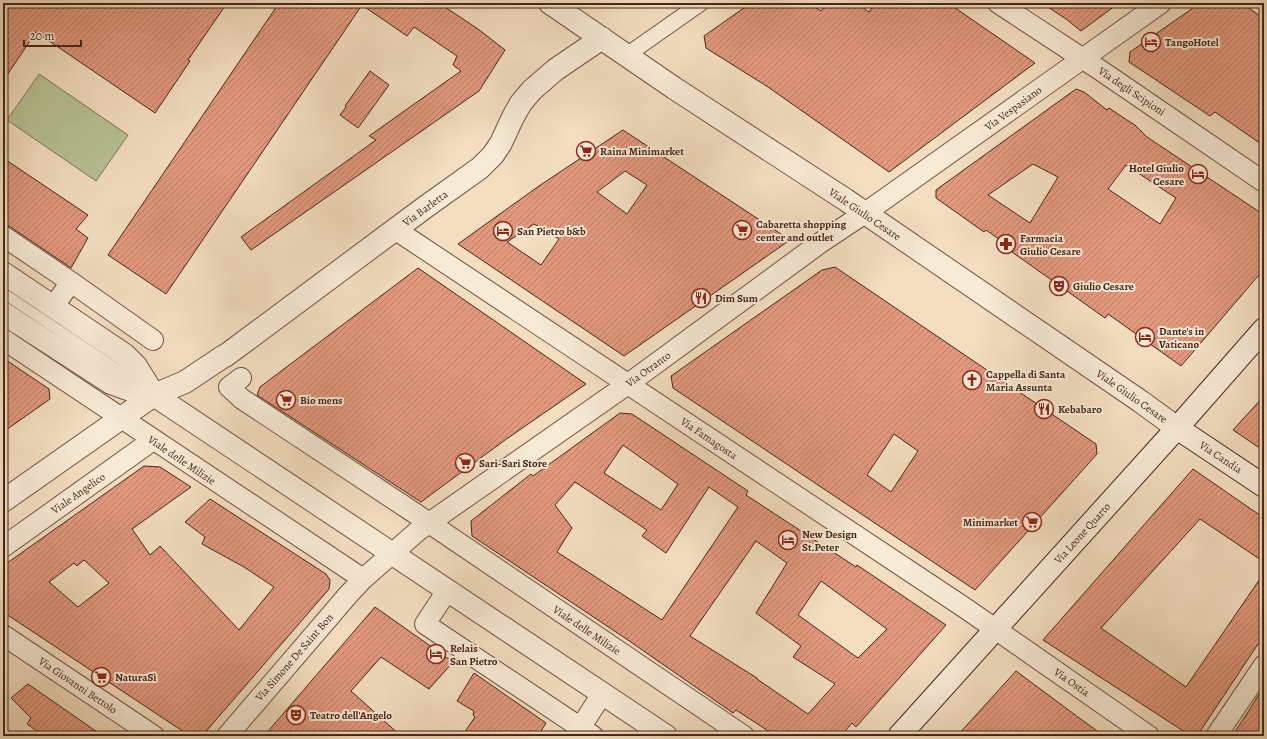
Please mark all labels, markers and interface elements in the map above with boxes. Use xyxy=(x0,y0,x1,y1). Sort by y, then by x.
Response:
scale bar xyxy=(24,22,81,48)
text: 20 m xyxy=(30,28,54,44)
hotel icon: TangoHotel xyxy=(1140,31,1162,53)
place label: TangoHotel xyxy=(1165,35,1219,50)
street label: Via degli Scipioni xyxy=(1094,63,1168,119)
street label: Via Vespasiano xyxy=(981,82,1045,135)
supermarket icon: Raina Minimarket xyxy=(575,140,597,162)
place label: Raina Minimarket xyxy=(600,144,684,159)
place label: Hotel Giulio Cesare xyxy=(1129,161,1184,189)
hotel icon: Hotel Giulio Cesare xyxy=(1187,163,1209,185)
street label: Viale Giulio Cesare xyxy=(825,184,904,244)
street label: Via Barletta xyxy=(399,186,452,231)
place label: Cabaretta shopping center and outlet xyxy=(756,217,846,245)
supermarket icon: Cabaretta shopping center and outlet xyxy=(731,219,753,241)
hotel icon: San Pietro b&b xyxy=(492,220,514,242)
place label: San Pietro b&b xyxy=(517,224,586,239)
place label: Farmacia Giulio Cesare xyxy=(1020,231,1081,259)
pharmacy icon: Farmacia Giulio Cesare xyxy=(995,233,1017,255)
theatre icon: Giulio Cesare xyxy=(1048,275,1070,297)
place label: Giulio Cesare xyxy=(1073,279,1134,294)
restaurant icon: Dim Sum xyxy=(690,287,712,309)
place label: Dim Sum xyxy=(715,291,758,306)
place label: Dante's in Vaticano xyxy=(1158,324,1204,352)
hotel icon: Dante's in Vaticano xyxy=(1134,326,1156,348)
street label: Via Otranto xyxy=(622,348,674,391)
street label: Viale Giulio Cesare xyxy=(1092,366,1171,427)
place label: Cappella di Santa Maria Assunta xyxy=(986,367,1066,395)
church icon: Cappella di Santa Maria Assunta xyxy=(961,369,983,391)
supermarket icon: Bio mens xyxy=(275,389,297,411)
place label: Bio mens xyxy=(300,393,343,408)
restaurant icon: Kebabaro xyxy=(1033,398,1055,420)
place label: Kebabaro xyxy=(1058,402,1102,417)
street label: Via Famagosta xyxy=(677,413,741,463)
street label: Viale delle Milizie xyxy=(144,432,219,489)
street label: Via Candia xyxy=(1195,437,1246,478)
supermarket icon: Sari-Sari Store xyxy=(454,452,476,474)
place label: Sari-Sari Store xyxy=(479,456,547,471)
street label: Viale Angelico xyxy=(47,469,109,518)
street label: Via Leone Quarto xyxy=(1050,499,1114,568)
supermarket icon: Minimarket xyxy=(1021,511,1043,533)
place label: Minimarket xyxy=(963,515,1018,530)
place label: New Design St.Peter xyxy=(802,527,857,555)
hotel icon: New Design St.Peter xyxy=(777,529,799,551)
street label: Viale delle Milizie xyxy=(549,602,624,659)
street label: Via Simone De Saint Bon xyxy=(251,610,337,705)
place label: Relais San Pietro xyxy=(450,641,498,669)
hotel icon: Relais San Pietro xyxy=(425,643,447,665)
street label: Via Giovanni Bettolo xyxy=(35,653,120,718)
street label: Via Ostia xyxy=(1050,664,1093,701)
supermarket icon: NaturaSì xyxy=(90,666,112,688)
place label: NaturaSì xyxy=(115,670,157,685)
theatre icon: Teatro dell'Angelo xyxy=(285,704,307,726)
place label: Teatro dell'Angelo xyxy=(310,708,392,723)

